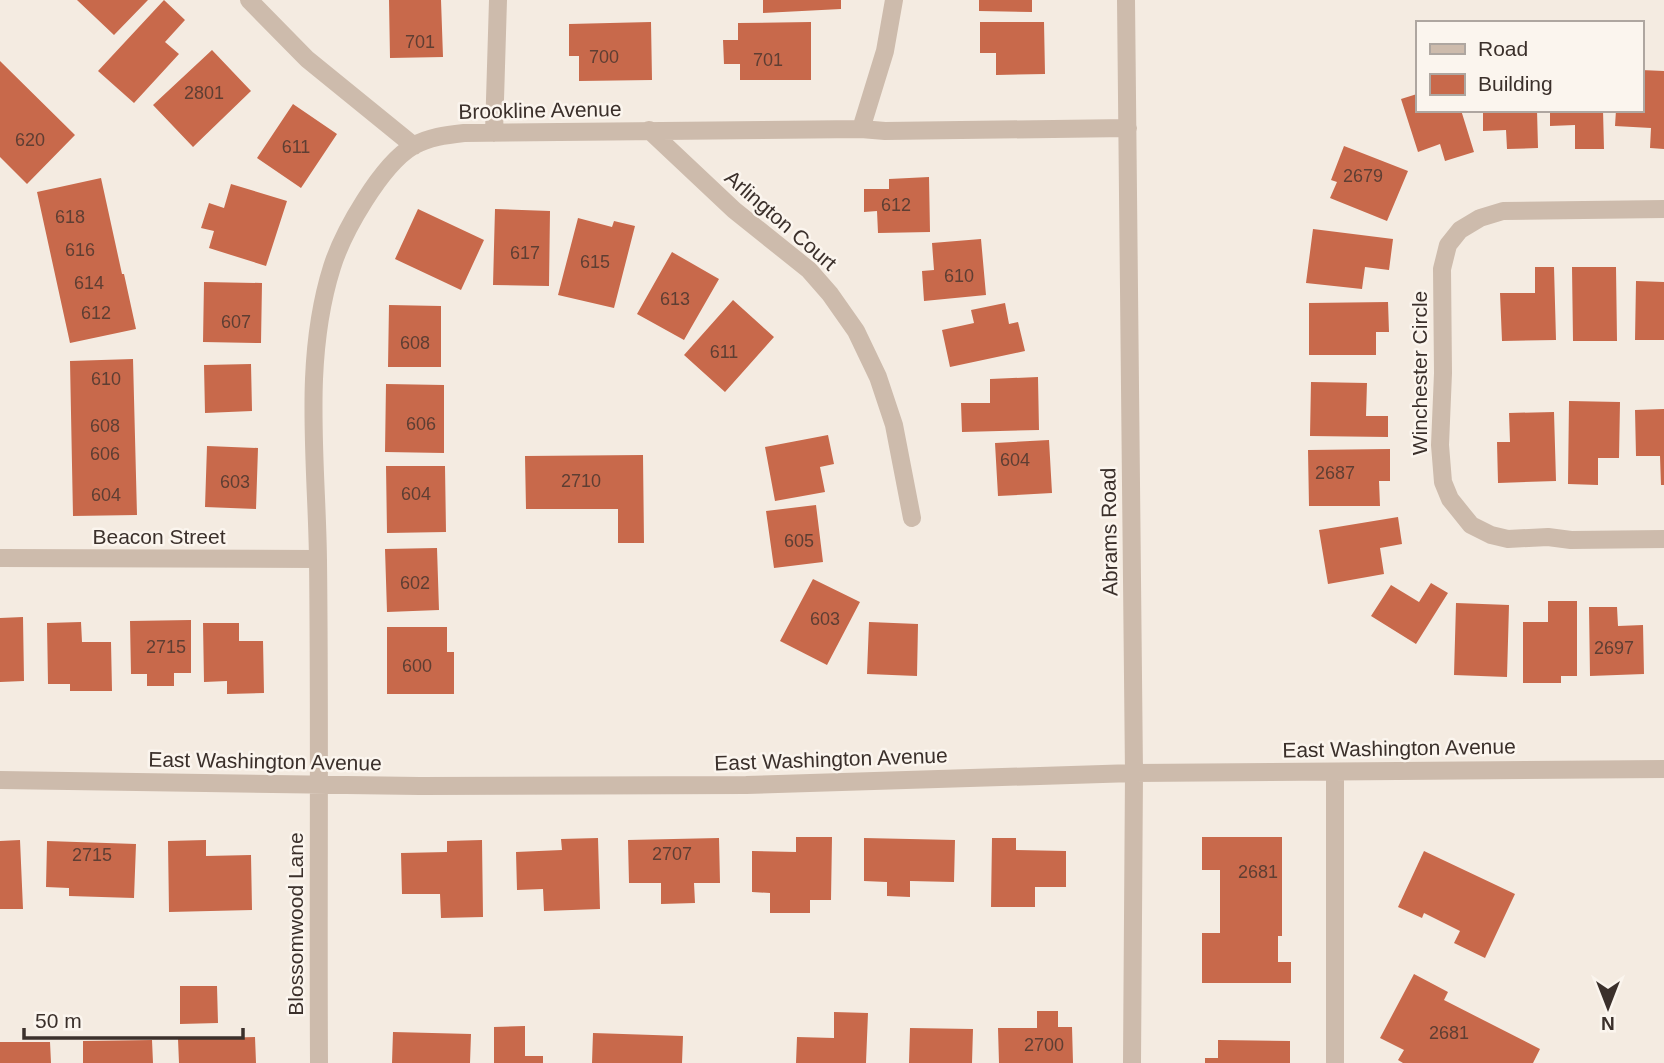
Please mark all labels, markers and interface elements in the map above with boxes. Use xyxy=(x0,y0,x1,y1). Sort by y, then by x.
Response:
legend xyxy=(1416,21,1643,112)
house number: 701 xyxy=(405,32,435,52)
text: Road xyxy=(1478,37,1528,60)
house number: 700 xyxy=(589,47,619,67)
house number: 701 xyxy=(753,50,783,70)
text: Building xyxy=(1478,72,1553,95)
house number: 2801 xyxy=(184,83,224,103)
street label: Brookline Avenue xyxy=(458,97,622,123)
house number: 620 xyxy=(15,130,45,150)
house number: 611 xyxy=(282,137,310,157)
street label: Arlington Court xyxy=(721,165,842,275)
house number: 2679 xyxy=(1343,166,1383,186)
house number: 612 xyxy=(881,195,911,215)
house number: 618 xyxy=(55,207,85,227)
house number: 616 xyxy=(65,240,95,260)
house number: 617 xyxy=(510,243,540,263)
house number: 615 xyxy=(580,252,610,272)
house number: 610 xyxy=(944,266,974,286)
house number: 614 xyxy=(74,273,104,293)
house number: 613 xyxy=(660,289,690,309)
street label: Winchester Circle xyxy=(1408,291,1431,455)
house number: 612 xyxy=(81,303,111,323)
house number: 607 xyxy=(221,312,251,332)
house number: 608 xyxy=(400,333,430,353)
house number: 611 xyxy=(710,342,738,362)
house number: 610 xyxy=(91,369,121,389)
house number: 606 xyxy=(406,414,436,434)
house number: 608 xyxy=(90,416,120,436)
house number: 606 xyxy=(90,444,120,464)
house number: 604 xyxy=(1000,450,1030,470)
house number: 2687 xyxy=(1315,463,1355,483)
street label: Abrams Road xyxy=(1096,468,1122,596)
house number: 2710 xyxy=(561,471,601,491)
house number: 603 xyxy=(220,472,250,492)
house number: 604 xyxy=(401,484,431,504)
house number: 604 xyxy=(91,485,121,505)
street label: Beacon Street xyxy=(92,525,226,548)
house number: 605 xyxy=(784,531,814,551)
house number: 602 xyxy=(400,573,430,593)
house number: 603 xyxy=(810,609,840,629)
house number: 2715 xyxy=(146,637,186,657)
house number: 2697 xyxy=(1594,638,1634,658)
house number: 600 xyxy=(402,656,432,676)
street label: East Washington Avenue xyxy=(1282,734,1516,762)
street label: East Washington Avenue xyxy=(714,743,948,775)
street label: East Washington Avenue xyxy=(148,747,382,775)
street label: Blossomwood Lane xyxy=(284,832,307,1016)
house number: 2707 xyxy=(652,844,692,864)
house number: 2715 xyxy=(72,845,112,865)
house number: 2681 xyxy=(1238,862,1278,882)
north arrow xyxy=(1573,972,1643,1042)
scale bar xyxy=(24,996,243,1040)
text: 50 m xyxy=(35,1009,82,1032)
text: N xyxy=(1601,1013,1615,1034)
house number: 2681 xyxy=(1429,1023,1469,1043)
house number: 2700 xyxy=(1024,1035,1064,1055)

